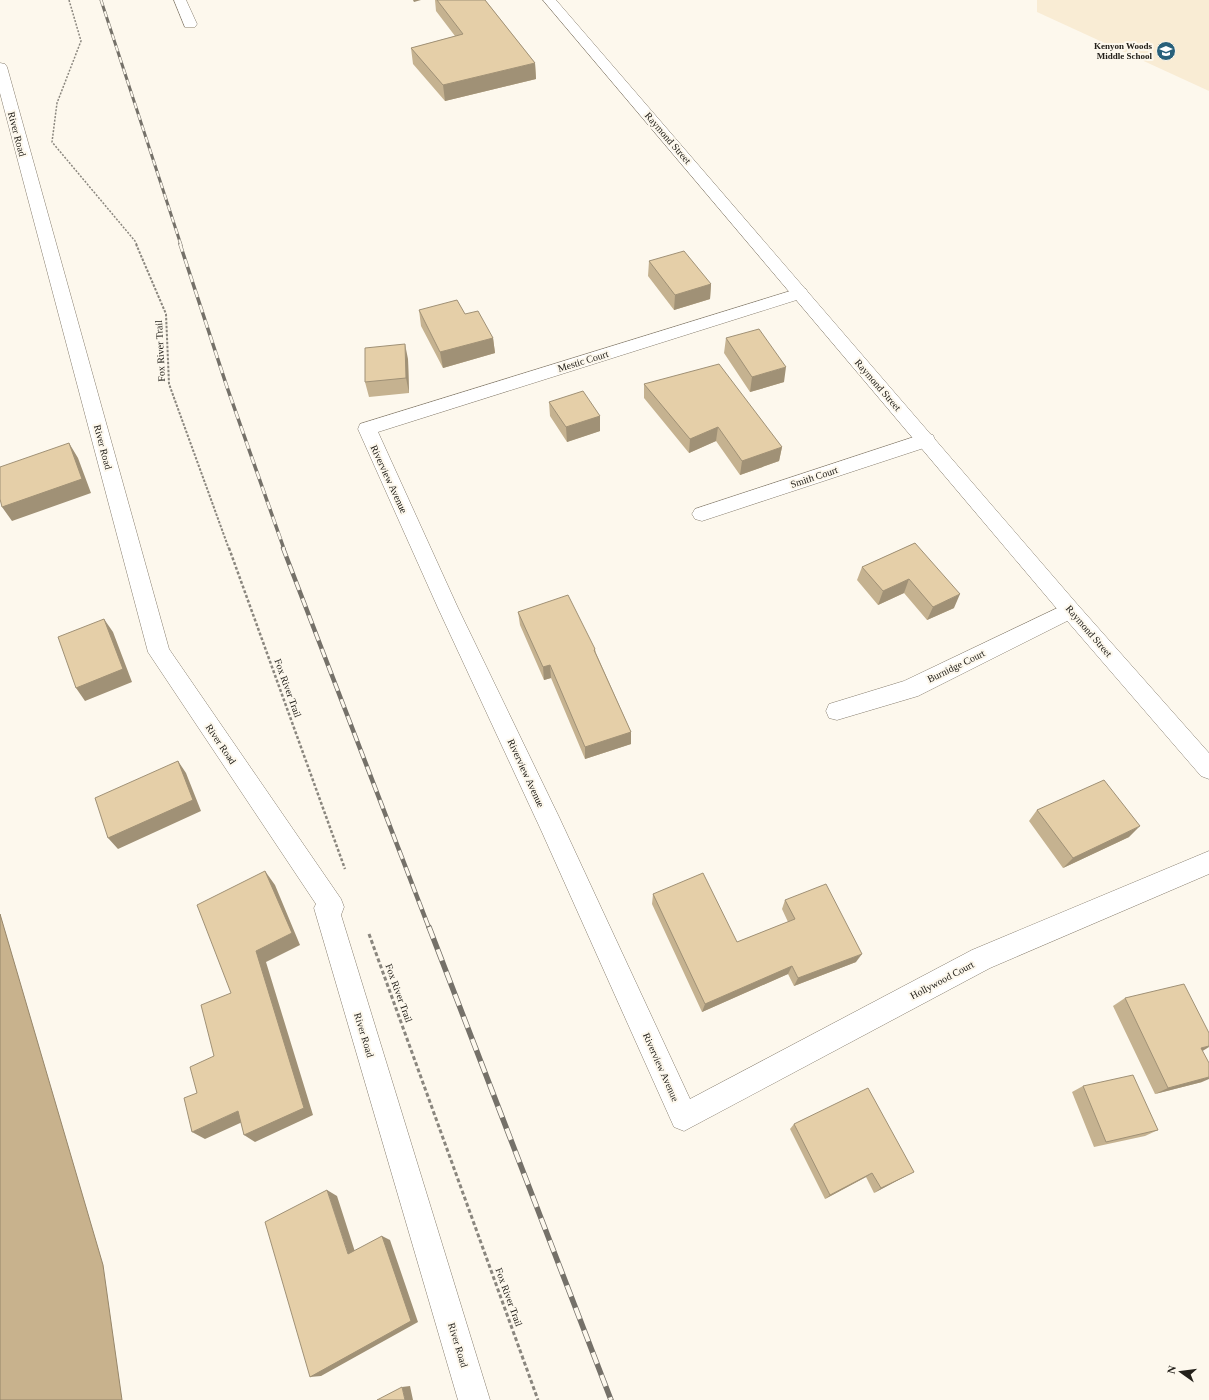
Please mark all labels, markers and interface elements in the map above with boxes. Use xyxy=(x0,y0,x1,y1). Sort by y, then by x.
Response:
school or university icon: Kenyon Woods Middle School xyxy=(1155,40,1177,62)
place label: Kenyon Woods Middle School xyxy=(1094,41,1152,61)
street label: River Road xyxy=(6,110,28,158)
street label: Raymond Street xyxy=(643,110,694,166)
street label: Fox River Trail xyxy=(153,320,167,382)
street label: Mestic Court xyxy=(556,348,610,374)
street label: Raymond Street xyxy=(853,357,904,413)
street label: River Road xyxy=(92,423,114,471)
street label: Riverview Avenue xyxy=(368,443,410,515)
street label: Smith Court xyxy=(789,464,839,490)
street label: Raymond Street xyxy=(1064,603,1115,659)
street label: Burnidge Court xyxy=(926,647,987,685)
street label: Fox River Trail xyxy=(272,657,304,719)
street label: River Road xyxy=(204,722,238,766)
street label: Riverview Avenue xyxy=(505,737,547,809)
street label: Hollywood Court xyxy=(908,959,976,1001)
street label: Fox River Trail xyxy=(383,962,415,1024)
street label: River Road xyxy=(352,1011,376,1059)
street label: Riverview Avenue xyxy=(641,1031,681,1104)
street label: Fox River Trail xyxy=(493,1266,525,1328)
street label: River Road xyxy=(446,1321,470,1369)
north arrow xyxy=(1161,1352,1201,1392)
text: N xyxy=(1165,1364,1178,1375)

